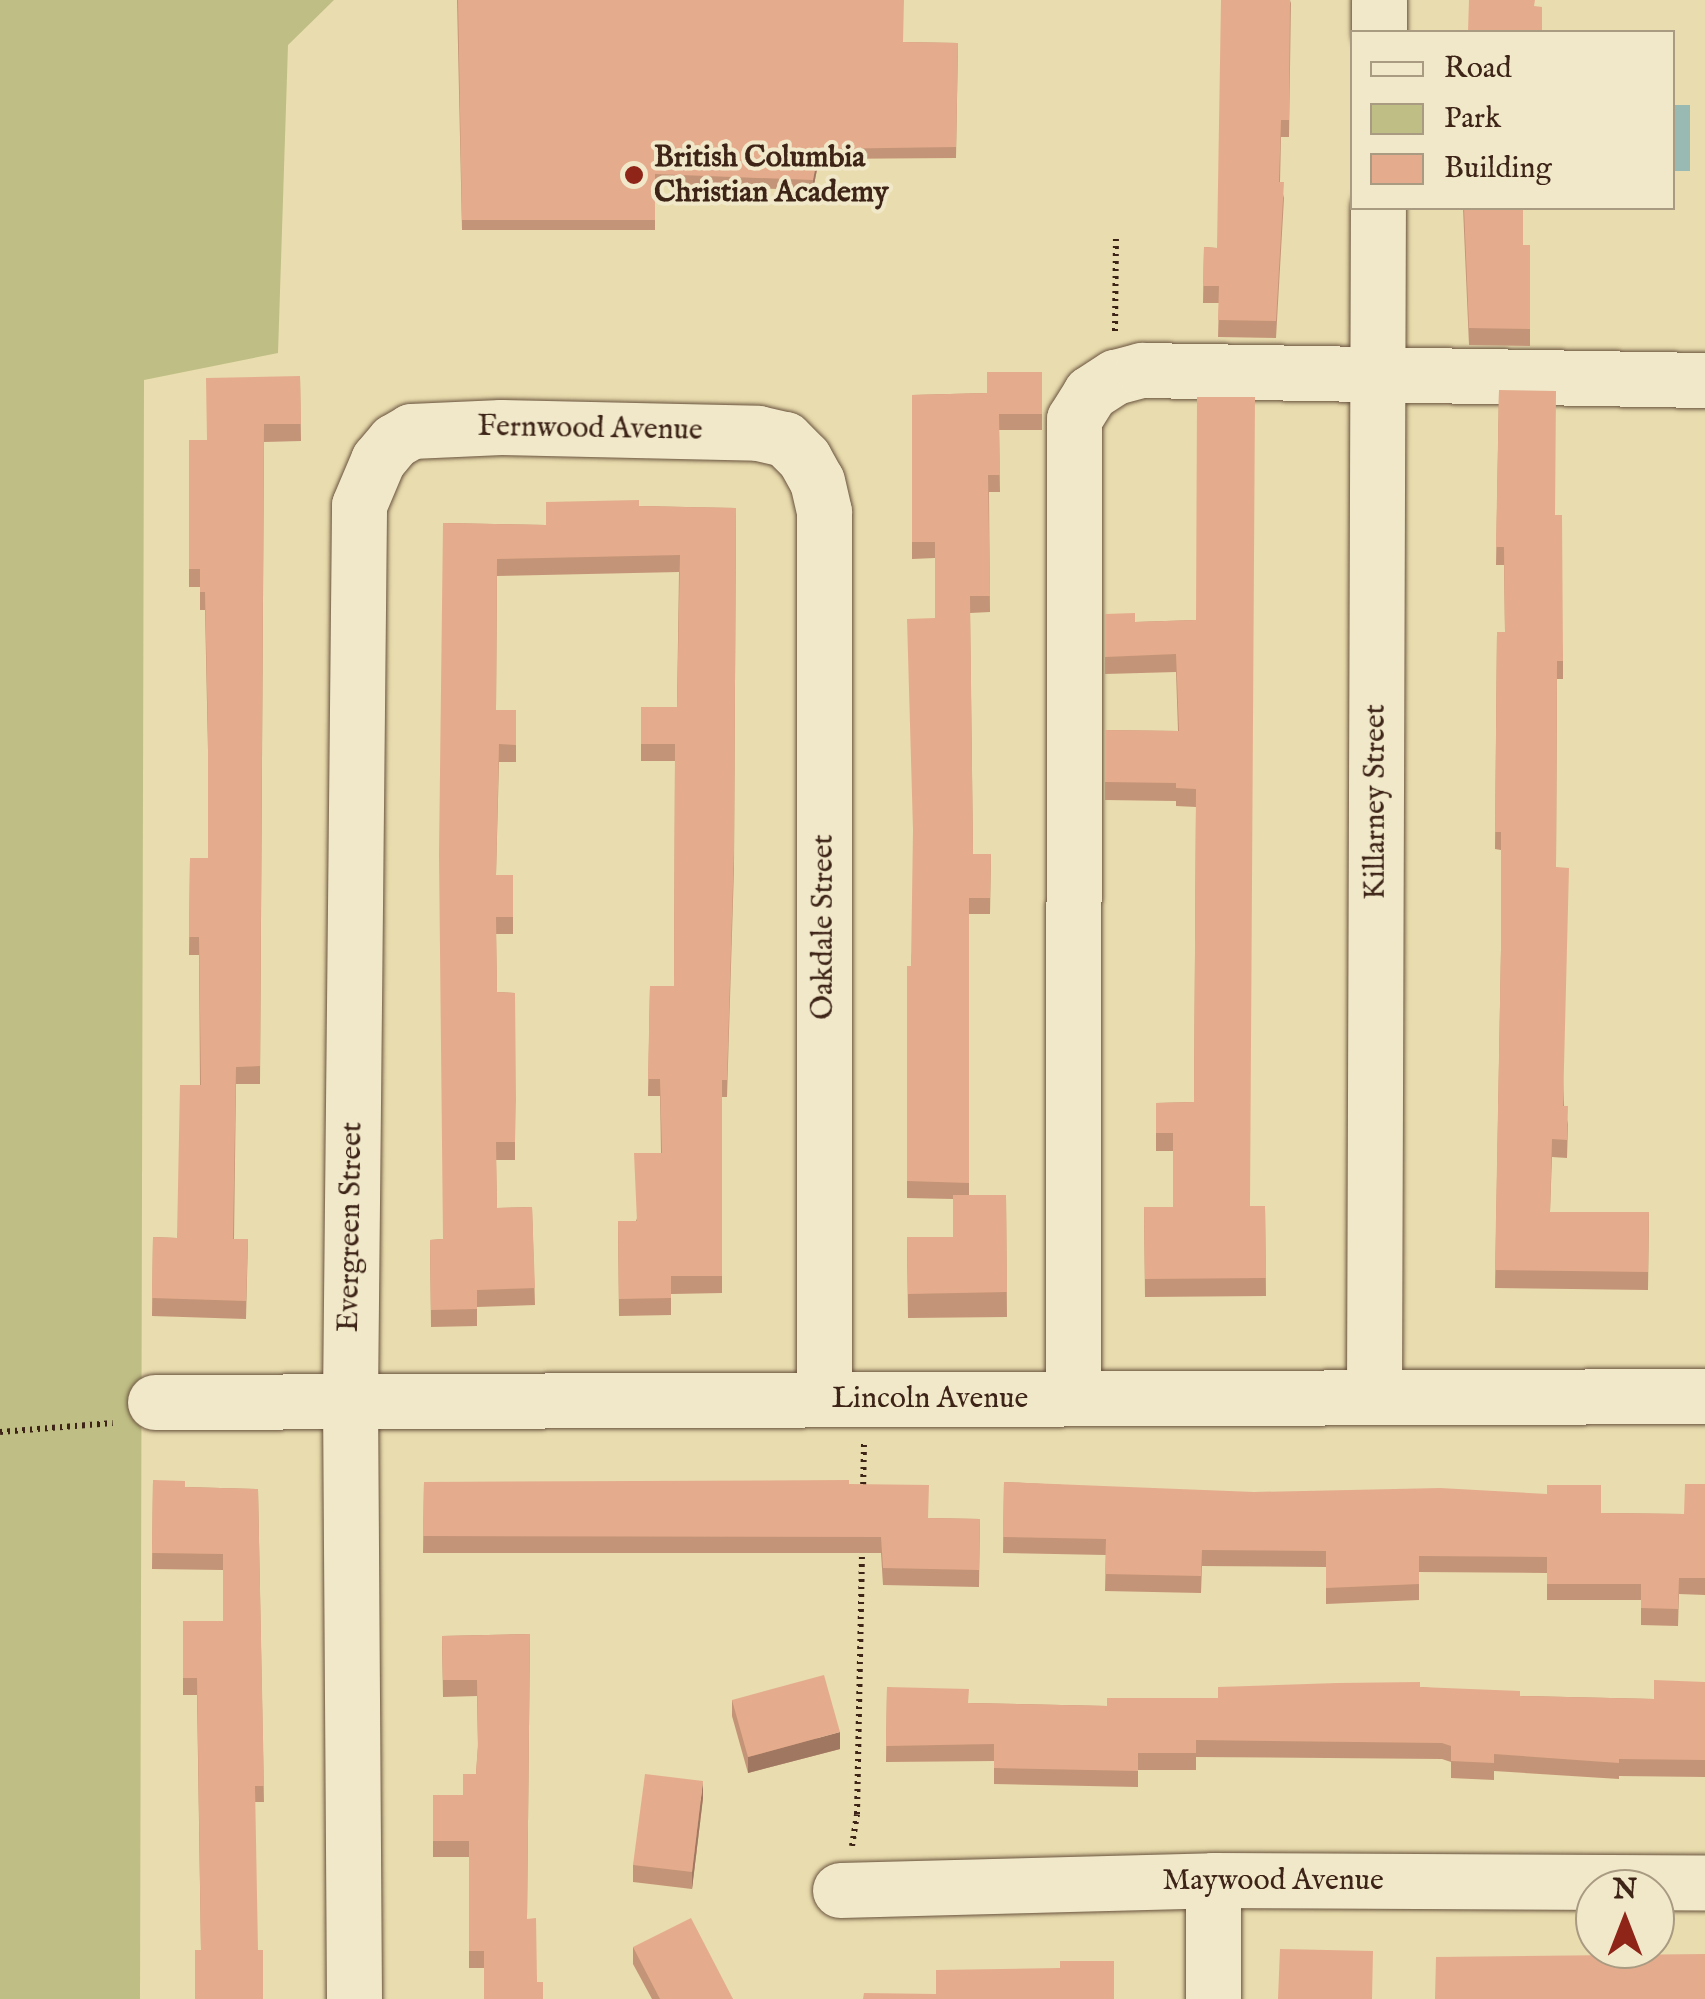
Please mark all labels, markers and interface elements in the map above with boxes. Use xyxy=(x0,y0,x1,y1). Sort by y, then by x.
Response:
legend xyxy=(1350,30,1675,210)
text: Road xyxy=(1444,50,1512,88)
text: Park xyxy=(1444,100,1501,138)
place label: British Columbia Christian Academy xyxy=(654,140,888,210)
text: Building xyxy=(1444,150,1552,188)
marker: British Columbia Christian Academy xyxy=(623,164,645,186)
street label: Fernwood Avenue xyxy=(477,409,703,449)
street label: Killarney Street xyxy=(1358,704,1394,900)
street label: Oakdale Street xyxy=(806,834,842,1020)
street label: Evergreen Street xyxy=(331,1122,371,1332)
street label: Lincoln Avenue xyxy=(832,1381,1028,1417)
street label: Maywood Avenue xyxy=(1162,1863,1384,1899)
north arrow xyxy=(1575,1869,1675,1969)
text: N xyxy=(1613,1873,1637,1908)

